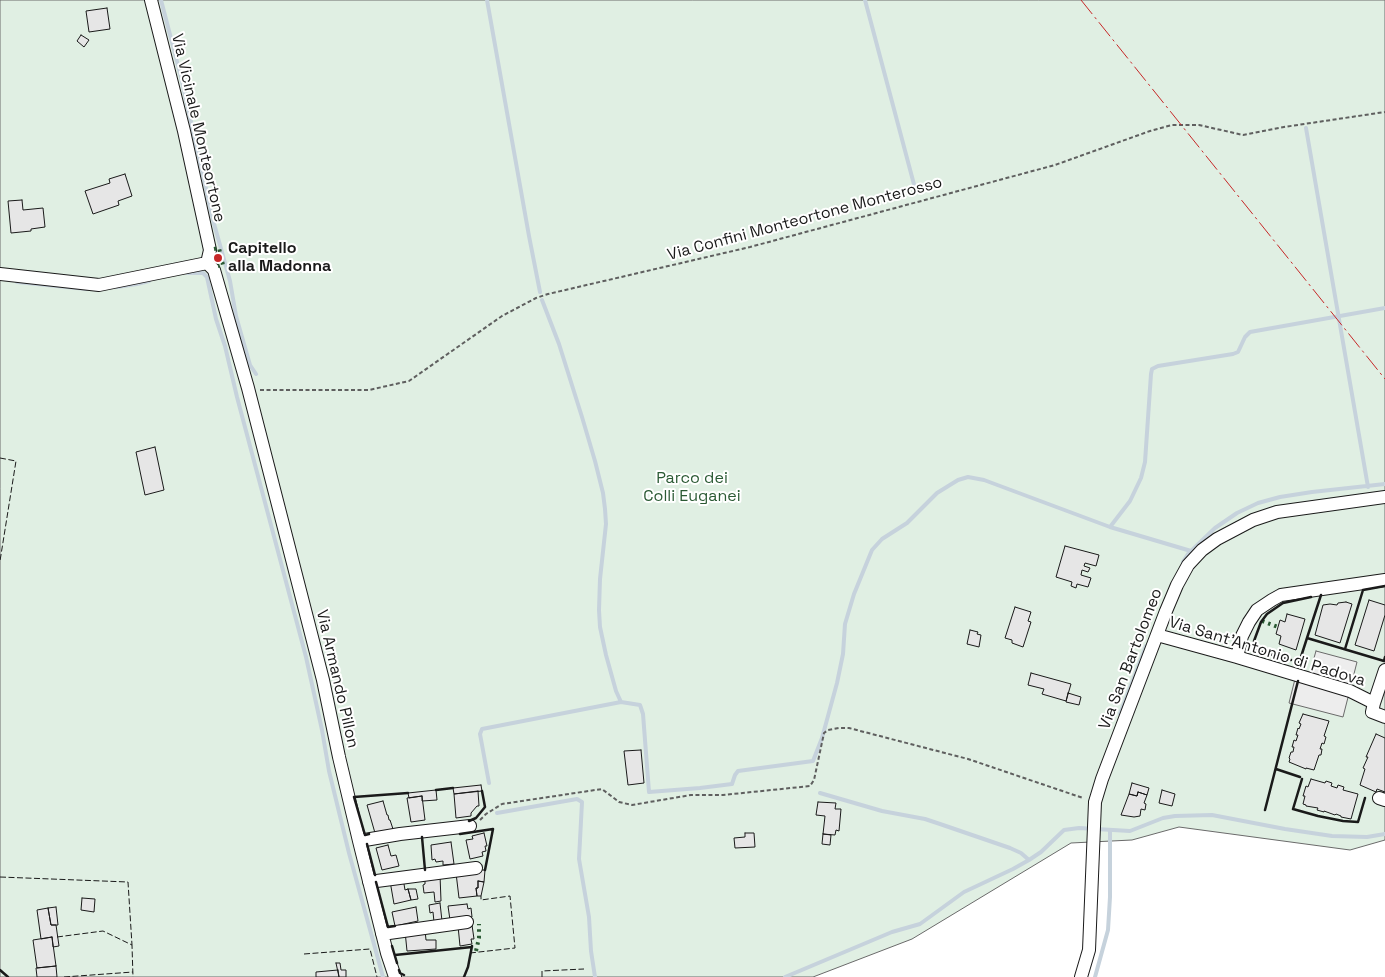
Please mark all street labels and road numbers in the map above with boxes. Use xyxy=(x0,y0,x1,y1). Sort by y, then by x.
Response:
street label: Via Vicinale Monteortone xyxy=(167,32,229,224)
street label: Via Confini Monteortone Monterosso xyxy=(666,173,944,265)
street label: Via San Bartolomeo xyxy=(1095,586,1167,732)
street label: Via Armando Pillon xyxy=(312,608,362,750)
street label: Via Sant'Antonio di Padova xyxy=(1166,613,1368,691)

